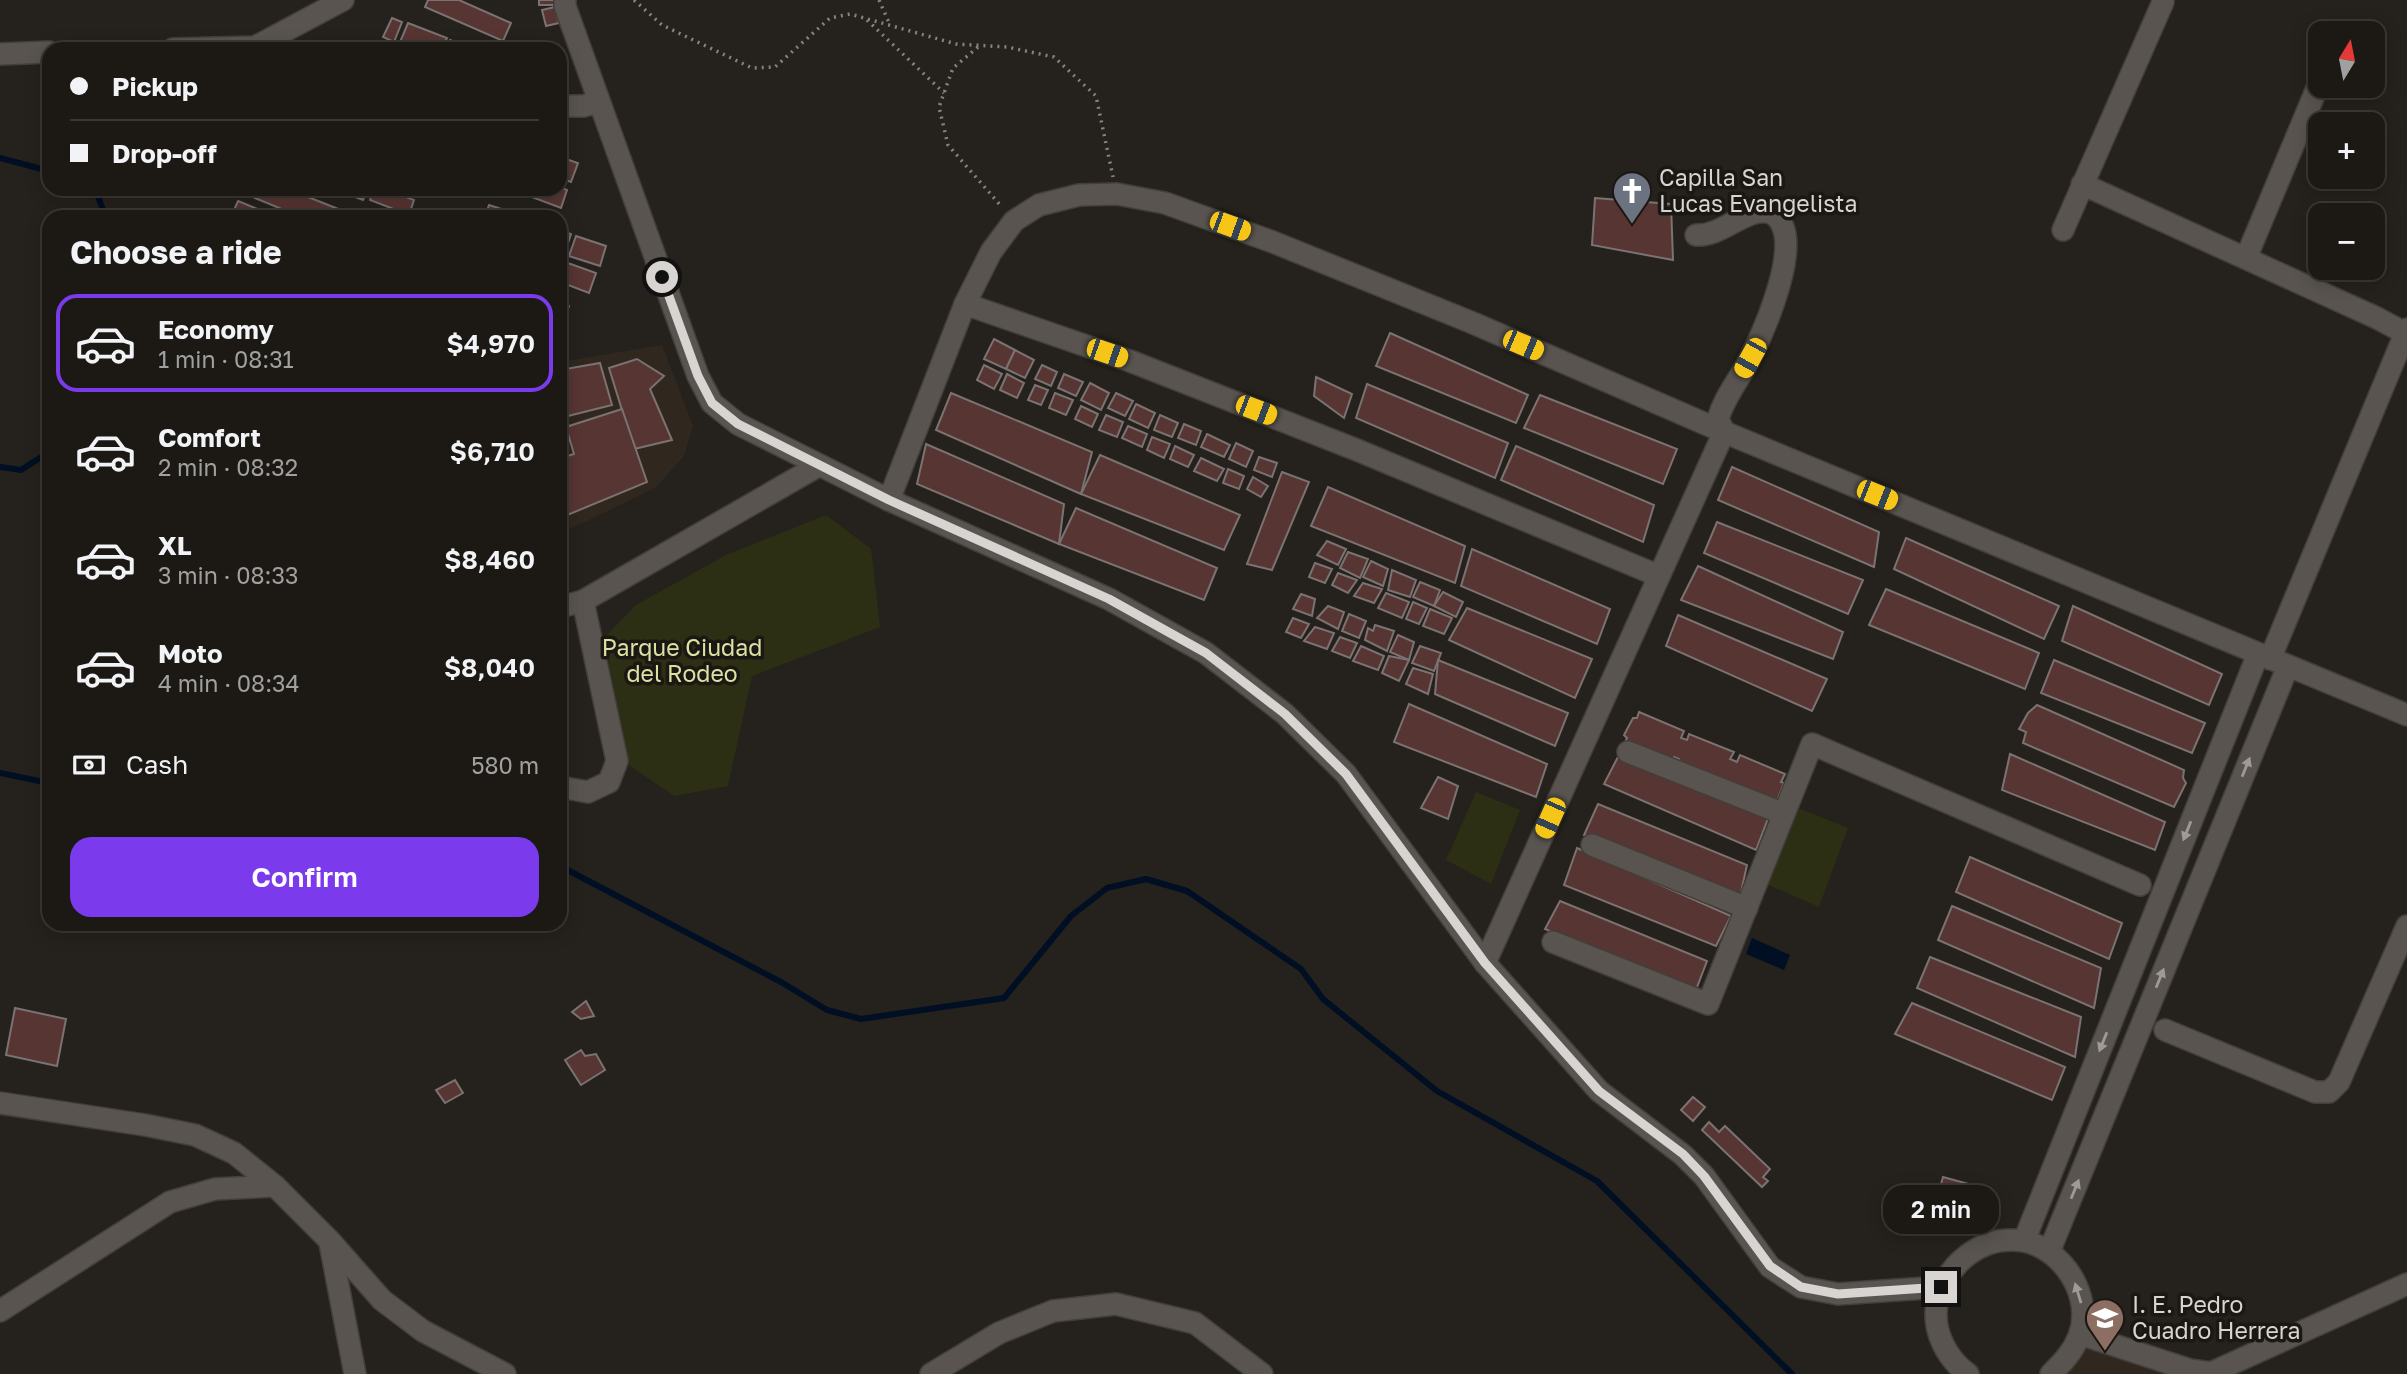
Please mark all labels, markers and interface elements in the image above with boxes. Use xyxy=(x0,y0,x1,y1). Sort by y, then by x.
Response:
north arrow xyxy=(2308,21,2385,98)
map controls xyxy=(2308,21,2385,280)
text: Pickup xyxy=(112,71,198,102)
button: + xyxy=(2308,112,2385,189)
text: Drop-off xyxy=(112,138,217,169)
place label: Capilla San Lucas Evangelista xyxy=(1659,163,1858,217)
church icon: Capilla San Lucas Evangelista xyxy=(1611,170,1653,225)
button: − xyxy=(2308,203,2385,280)
car xyxy=(1207,209,1254,243)
text: Choose a ride xyxy=(70,233,282,271)
route start xyxy=(646,261,678,293)
icon: car xyxy=(74,312,137,375)
text: Economy xyxy=(158,314,274,345)
car xyxy=(1500,327,1547,363)
text: $4,970 xyxy=(447,328,535,359)
car xyxy=(1731,335,1770,381)
car xyxy=(1084,336,1131,370)
text: 1 min · 08:31 xyxy=(158,345,294,373)
car xyxy=(1233,393,1280,427)
icon: car xyxy=(74,420,137,483)
text: Comfort xyxy=(158,422,261,453)
text: $6,710 xyxy=(450,436,535,467)
text: 2 min · 08:32 xyxy=(158,453,298,481)
car xyxy=(1854,477,1901,513)
icon: car xyxy=(74,528,137,591)
text: XL xyxy=(158,530,192,561)
text: $8,460 xyxy=(444,544,535,575)
text: 3 min · 08:33 xyxy=(158,561,298,589)
park label: Parque Ciudad del Rodeo xyxy=(602,633,762,687)
icon: car xyxy=(74,636,137,699)
text: Moto xyxy=(158,638,223,669)
text: $8,040 xyxy=(444,652,535,683)
text: 4 min · 08:34 xyxy=(158,669,300,697)
icon: cash xyxy=(70,746,108,784)
text: Cash xyxy=(126,749,188,780)
text: 580 m xyxy=(471,751,539,779)
one-way arrow xyxy=(2241,757,2252,778)
car xyxy=(1532,795,1569,841)
one-way arrow xyxy=(2182,821,2193,842)
button: Confirm xyxy=(70,837,539,917)
one-way arrow xyxy=(2155,967,2166,988)
one-way arrow xyxy=(2098,1032,2109,1053)
one-way arrow xyxy=(2069,1178,2080,1199)
callout: 2 min xyxy=(1883,1186,1999,1234)
text: 2 min xyxy=(1911,1195,1971,1223)
route end xyxy=(1925,1271,1957,1303)
one-way arrow xyxy=(2072,1282,2083,1303)
place label: I. E. Pedro Cuadro Herrera xyxy=(2132,1290,2301,1344)
school or university icon: I. E. Pedro Cuadro Herrera xyxy=(2084,1297,2126,1352)

